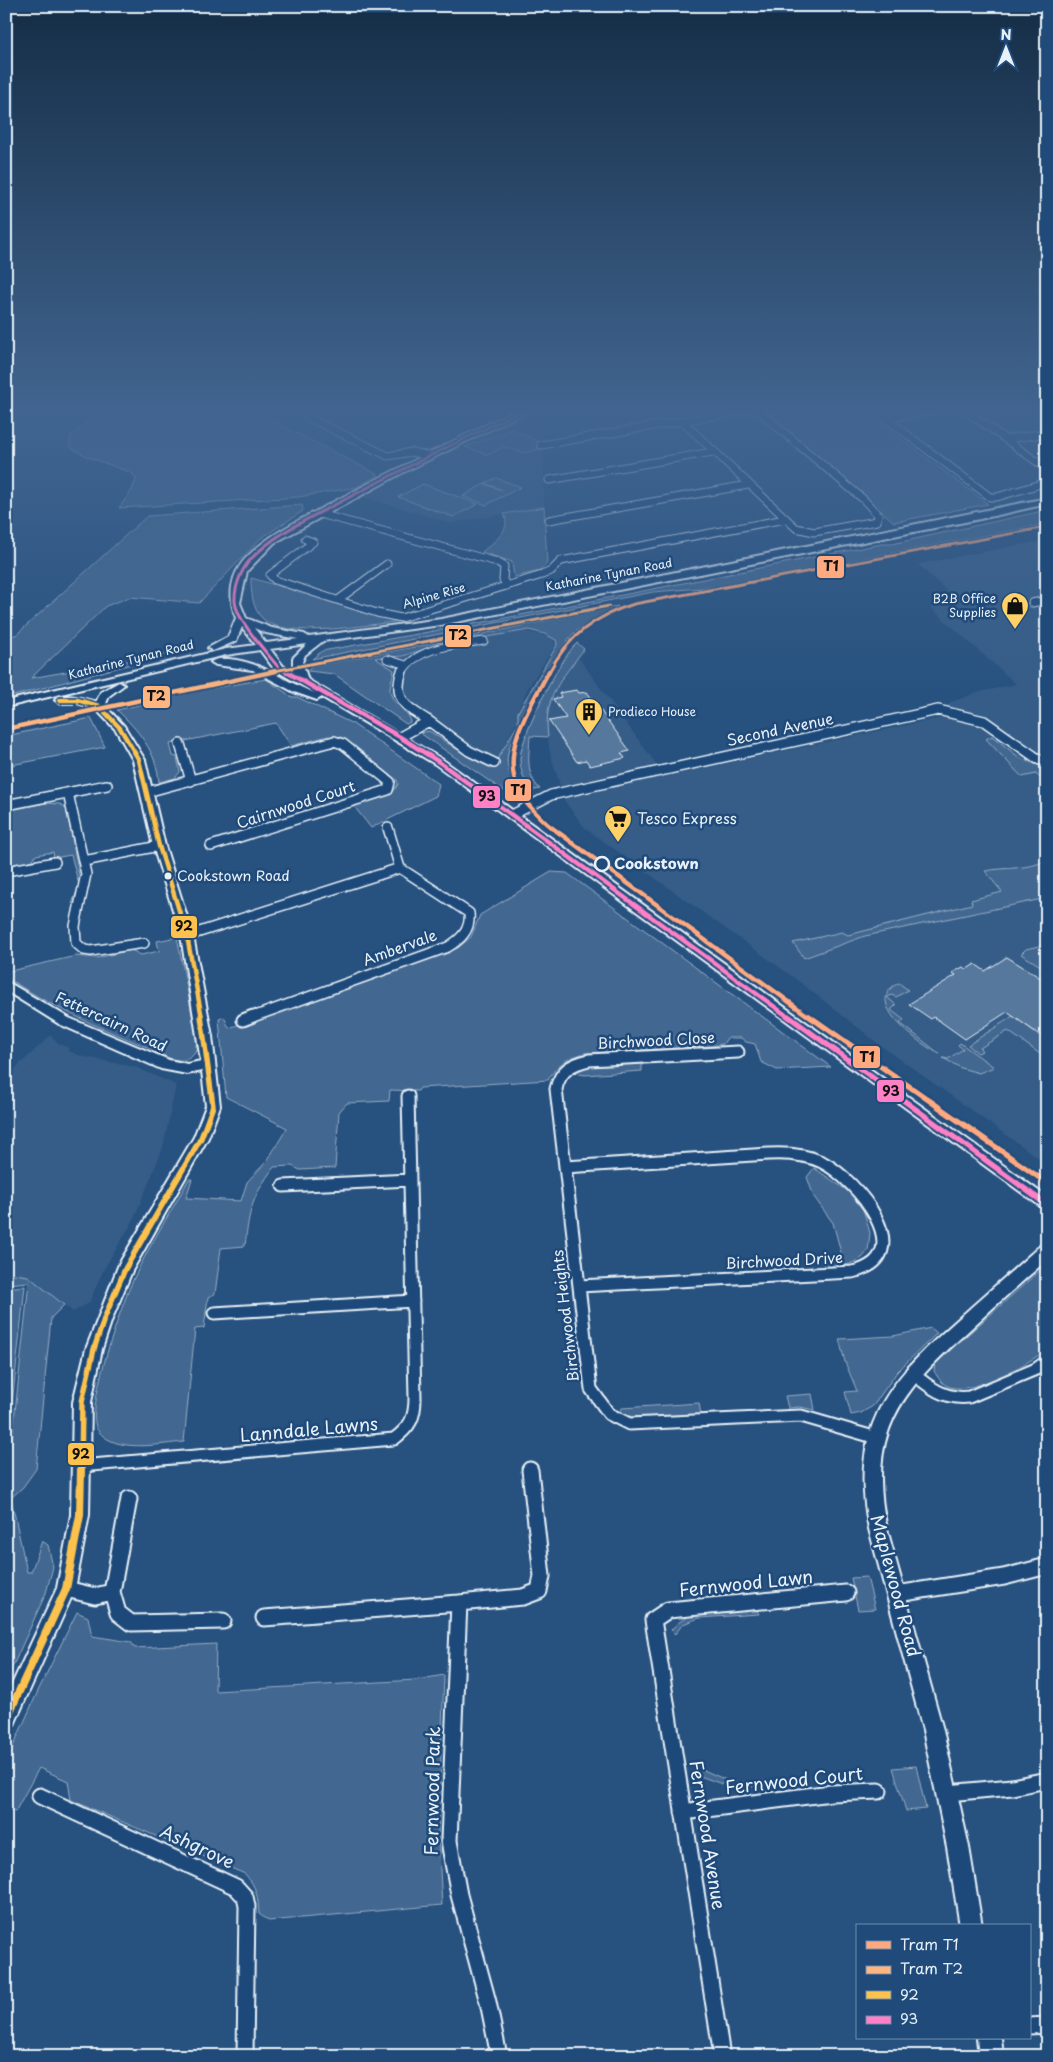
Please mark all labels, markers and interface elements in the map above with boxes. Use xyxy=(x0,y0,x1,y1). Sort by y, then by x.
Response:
north arrow xyxy=(980,22,1030,72)
text: N xyxy=(1000,24,1012,45)
street label: Katharine Tynan Road xyxy=(544,553,674,595)
line badge: T1 xyxy=(816,555,845,579)
text: T1 xyxy=(823,555,839,576)
street label: Alpine Rise xyxy=(400,578,467,613)
place label: B2B Office Supplies xyxy=(933,589,997,621)
shop icon: B2B Office Supplies xyxy=(1000,591,1030,630)
line badge: T2 xyxy=(444,624,472,648)
text: T2 xyxy=(448,624,468,645)
street label: Katharine Tynan Road xyxy=(66,635,195,683)
line badge: T2 xyxy=(142,685,171,709)
text: T2 xyxy=(146,685,166,706)
building icon: Prodieco House xyxy=(574,697,604,736)
place label: Prodieco House xyxy=(608,702,696,720)
street label: Second Avenue xyxy=(724,706,835,751)
street label: Cairnwood Court xyxy=(233,774,358,834)
line badge: T1 xyxy=(504,778,532,802)
text: T1 xyxy=(510,779,526,800)
line badge: 93 xyxy=(472,785,501,809)
text: 93 xyxy=(478,785,496,806)
supermarket icon: Tesco Express xyxy=(603,804,633,843)
place label: Tesco Express xyxy=(637,806,737,829)
place label: Cookstown xyxy=(614,851,699,874)
marker: Cookstown xyxy=(594,856,610,872)
place label: Cookstown Road xyxy=(177,865,290,886)
marker: Cookstown Road xyxy=(163,871,173,881)
line badge: 92 xyxy=(170,915,198,939)
text: 92 xyxy=(175,915,193,936)
street label: Ambervale xyxy=(359,922,440,971)
street label: Fettercairn Road xyxy=(52,985,171,1057)
street label: Birchwood Close xyxy=(596,1025,716,1054)
line badge: T1 xyxy=(852,1045,881,1069)
text: T1 xyxy=(859,1046,875,1067)
line badge: 93 xyxy=(876,1079,905,1103)
text: 93 xyxy=(882,1080,900,1101)
street label: Birchwood Drive xyxy=(724,1245,843,1274)
street label: Birchwood Heights xyxy=(545,1249,584,1384)
street label: Lanndale Lawns xyxy=(239,1409,379,1448)
line badge: 92 xyxy=(67,1442,95,1466)
text: 92 xyxy=(72,1443,90,1464)
street label: Maplewood Road xyxy=(864,1512,928,1660)
street label: Fernwood Lawn xyxy=(678,1562,814,1603)
street label: Fernwood Park xyxy=(417,1726,446,1856)
street label: Fernwood Avenue xyxy=(683,1758,734,1912)
street label: Fernwood Court xyxy=(724,1759,864,1800)
street label: Ashgrove xyxy=(156,1817,239,1875)
legend xyxy=(856,1924,1030,2040)
text: Tram T1 xyxy=(900,1932,959,1955)
text: Tram T2 xyxy=(900,1956,963,1979)
text: 92 xyxy=(900,1982,919,2005)
text: 93 xyxy=(900,2006,918,2029)

